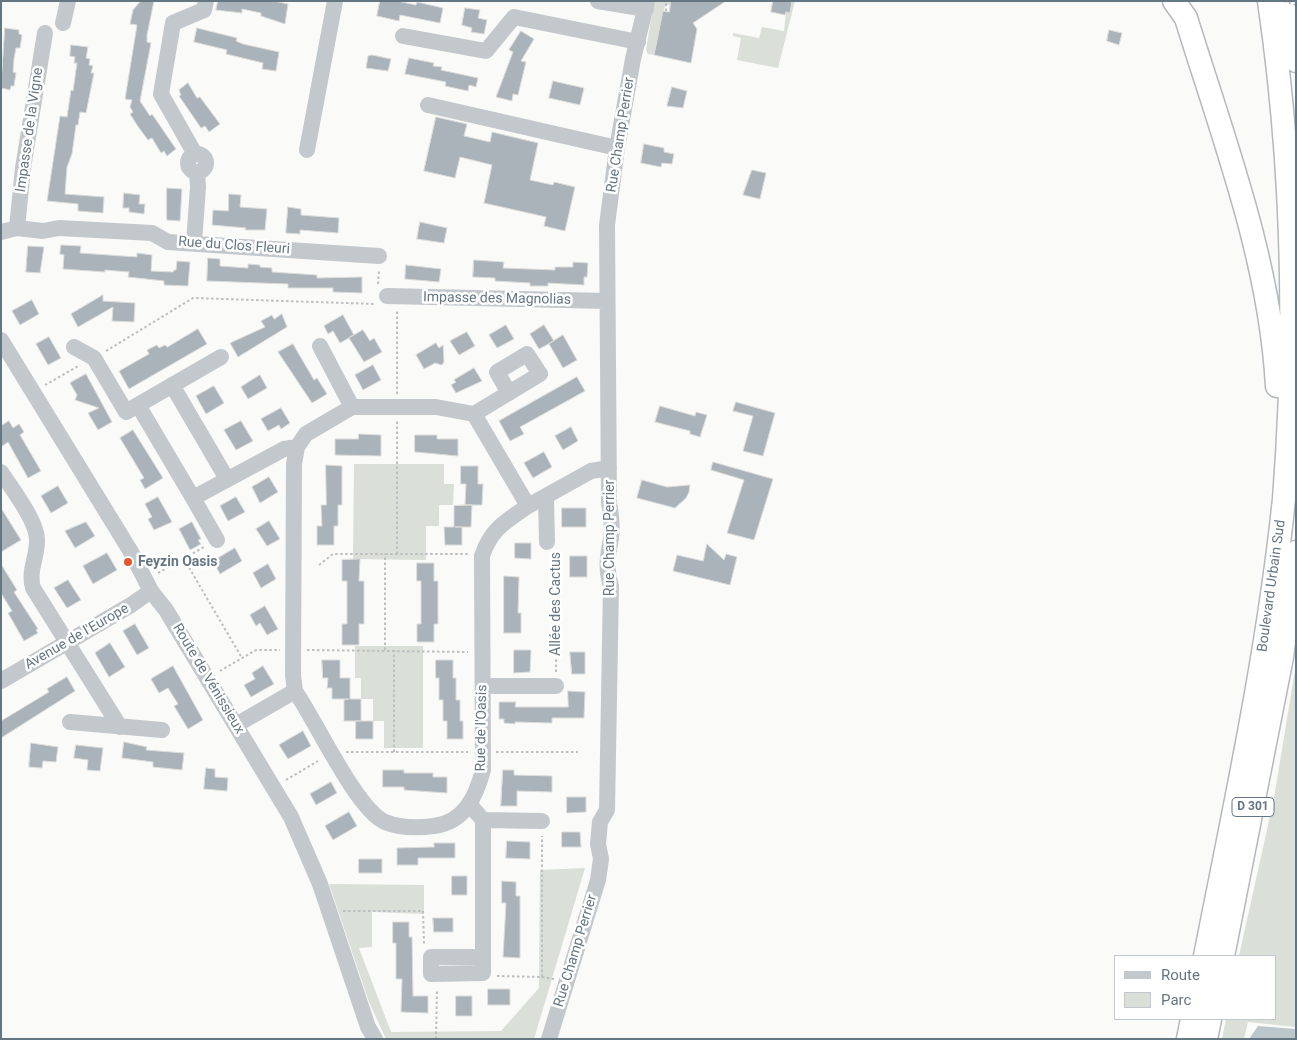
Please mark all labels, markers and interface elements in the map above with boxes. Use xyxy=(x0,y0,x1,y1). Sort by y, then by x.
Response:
street label: Impasse de la Vigne xyxy=(13,67,47,193)
street label: Rue Champ Perrier xyxy=(604,76,638,194)
street label: Rue du Clos Fleuri xyxy=(178,234,290,258)
street label: Impasse des Magnolias xyxy=(423,289,571,309)
street label: Rue Champ Perrier xyxy=(602,480,618,596)
street label: Boulevard Urbain Sud xyxy=(1254,519,1290,653)
street label: Allée des Cactus xyxy=(548,552,564,656)
place label: Feyzin Oasis xyxy=(138,554,217,570)
marker: Feyzin Oasis xyxy=(122,556,134,568)
street label: Avenue de l'Europe xyxy=(22,600,132,674)
street label: Route de Vénissieux xyxy=(168,621,248,737)
street label: Rue de l'Oasis xyxy=(473,684,491,772)
road number: D 301 xyxy=(1232,798,1274,816)
street label: Rue Champ Perrier xyxy=(551,893,601,1009)
legend xyxy=(1114,955,1277,1020)
text: Route xyxy=(1161,966,1200,984)
text: Parc xyxy=(1161,991,1191,1009)

